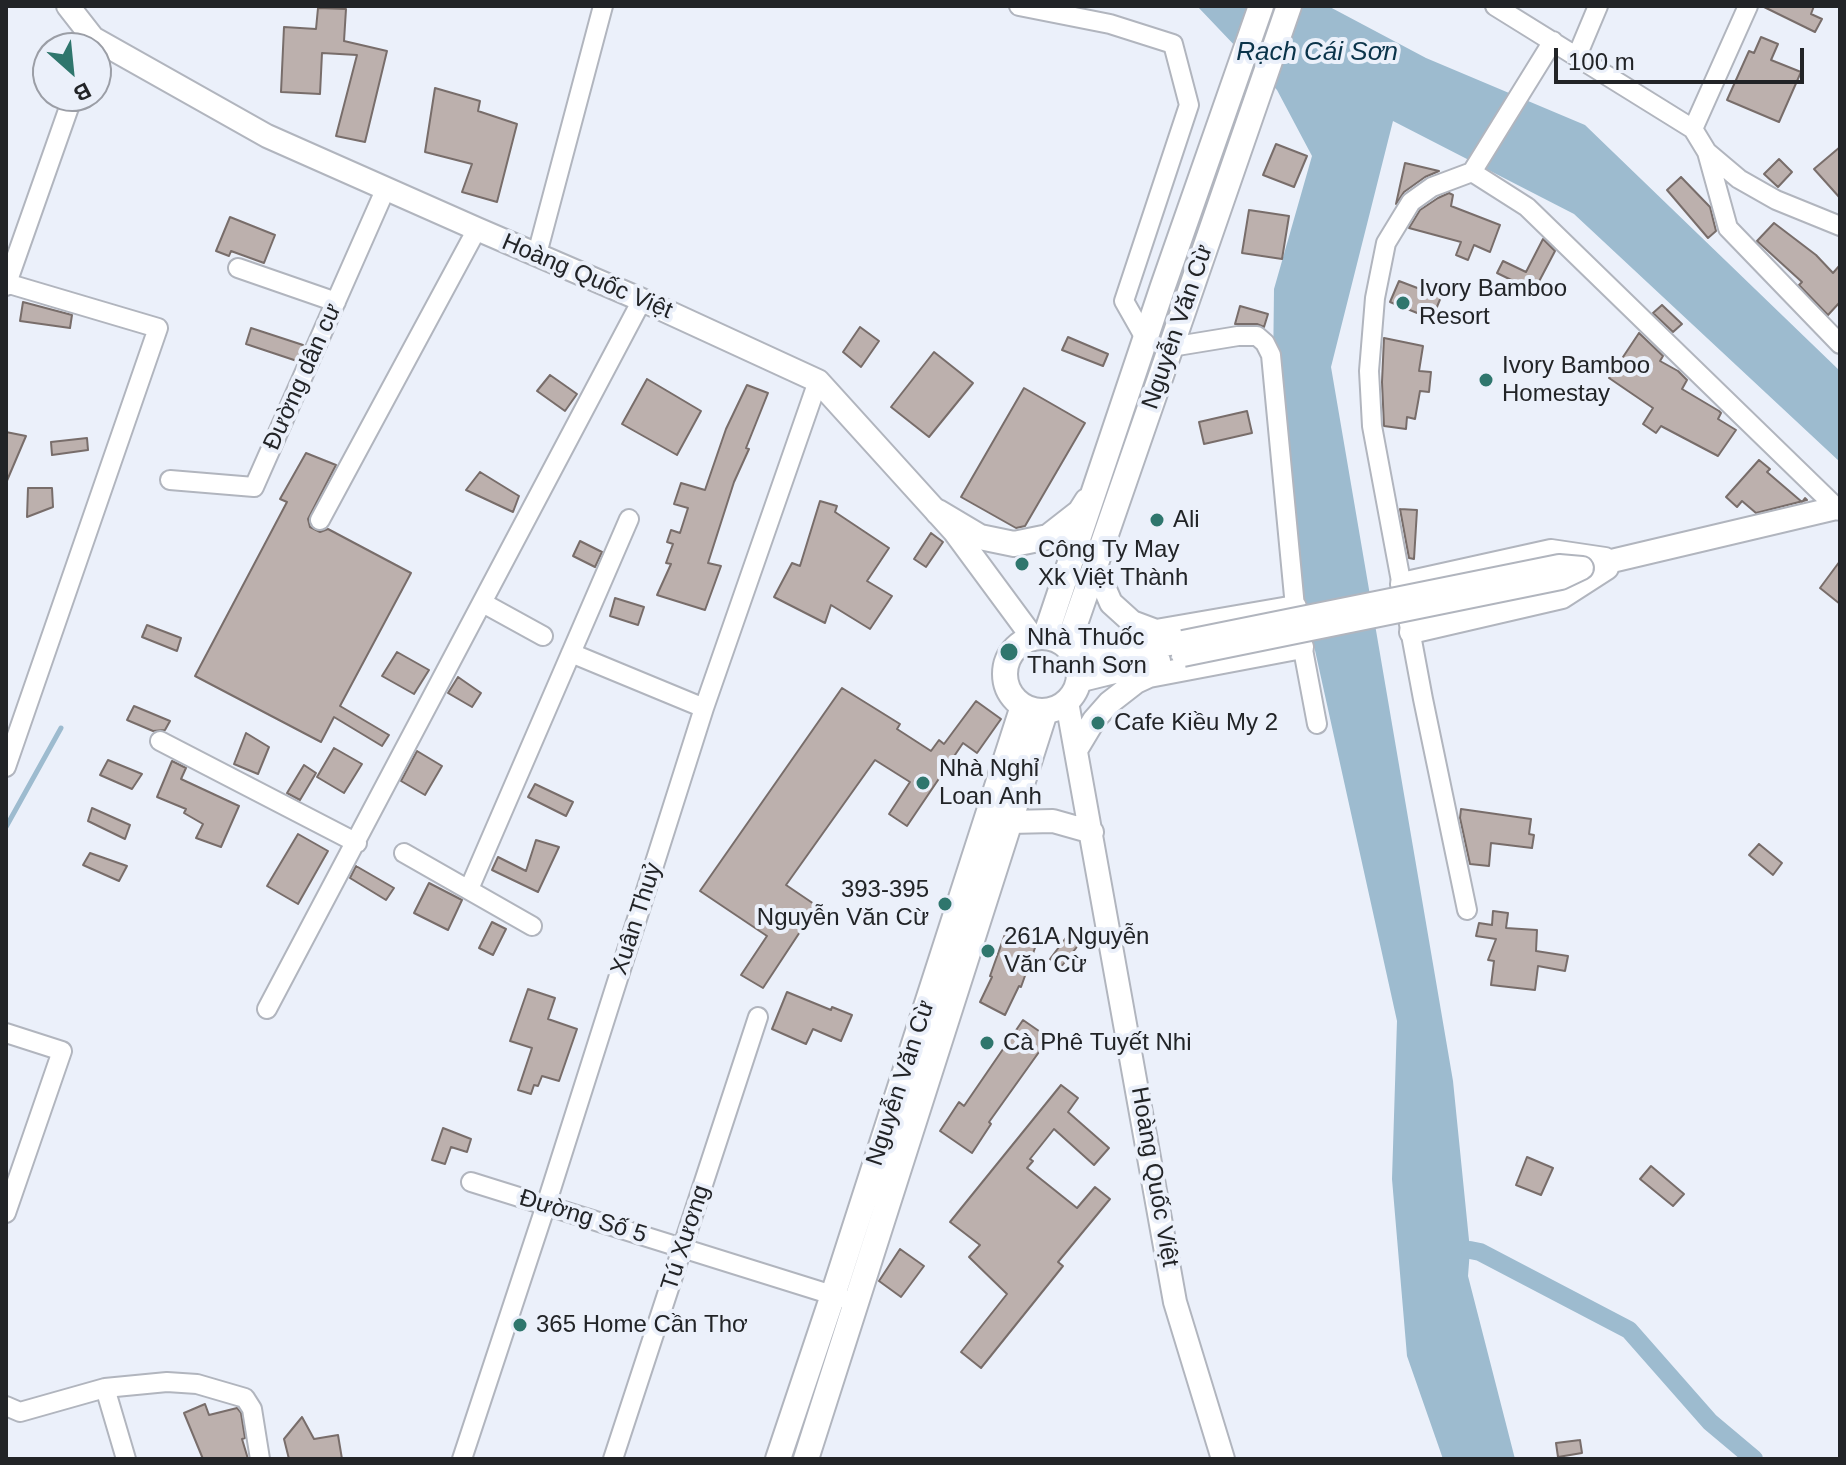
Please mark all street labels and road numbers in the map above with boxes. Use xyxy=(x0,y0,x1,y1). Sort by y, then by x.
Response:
street label: Hoàng Quốc Việt xyxy=(497,228,677,326)
street label: Nguyễn Văn Cừ xyxy=(1136,241,1220,413)
street label: Đường dân cư xyxy=(258,299,348,455)
street label: Xuân Thuỷ xyxy=(605,859,669,979)
street label: Nguyễn Văn Cừ xyxy=(861,997,941,1169)
street label: Hoàng Quốc Việt xyxy=(1124,1085,1184,1269)
street label: Tú Xương xyxy=(655,1182,717,1294)
street label: Đường Số 5 xyxy=(516,1184,650,1250)

